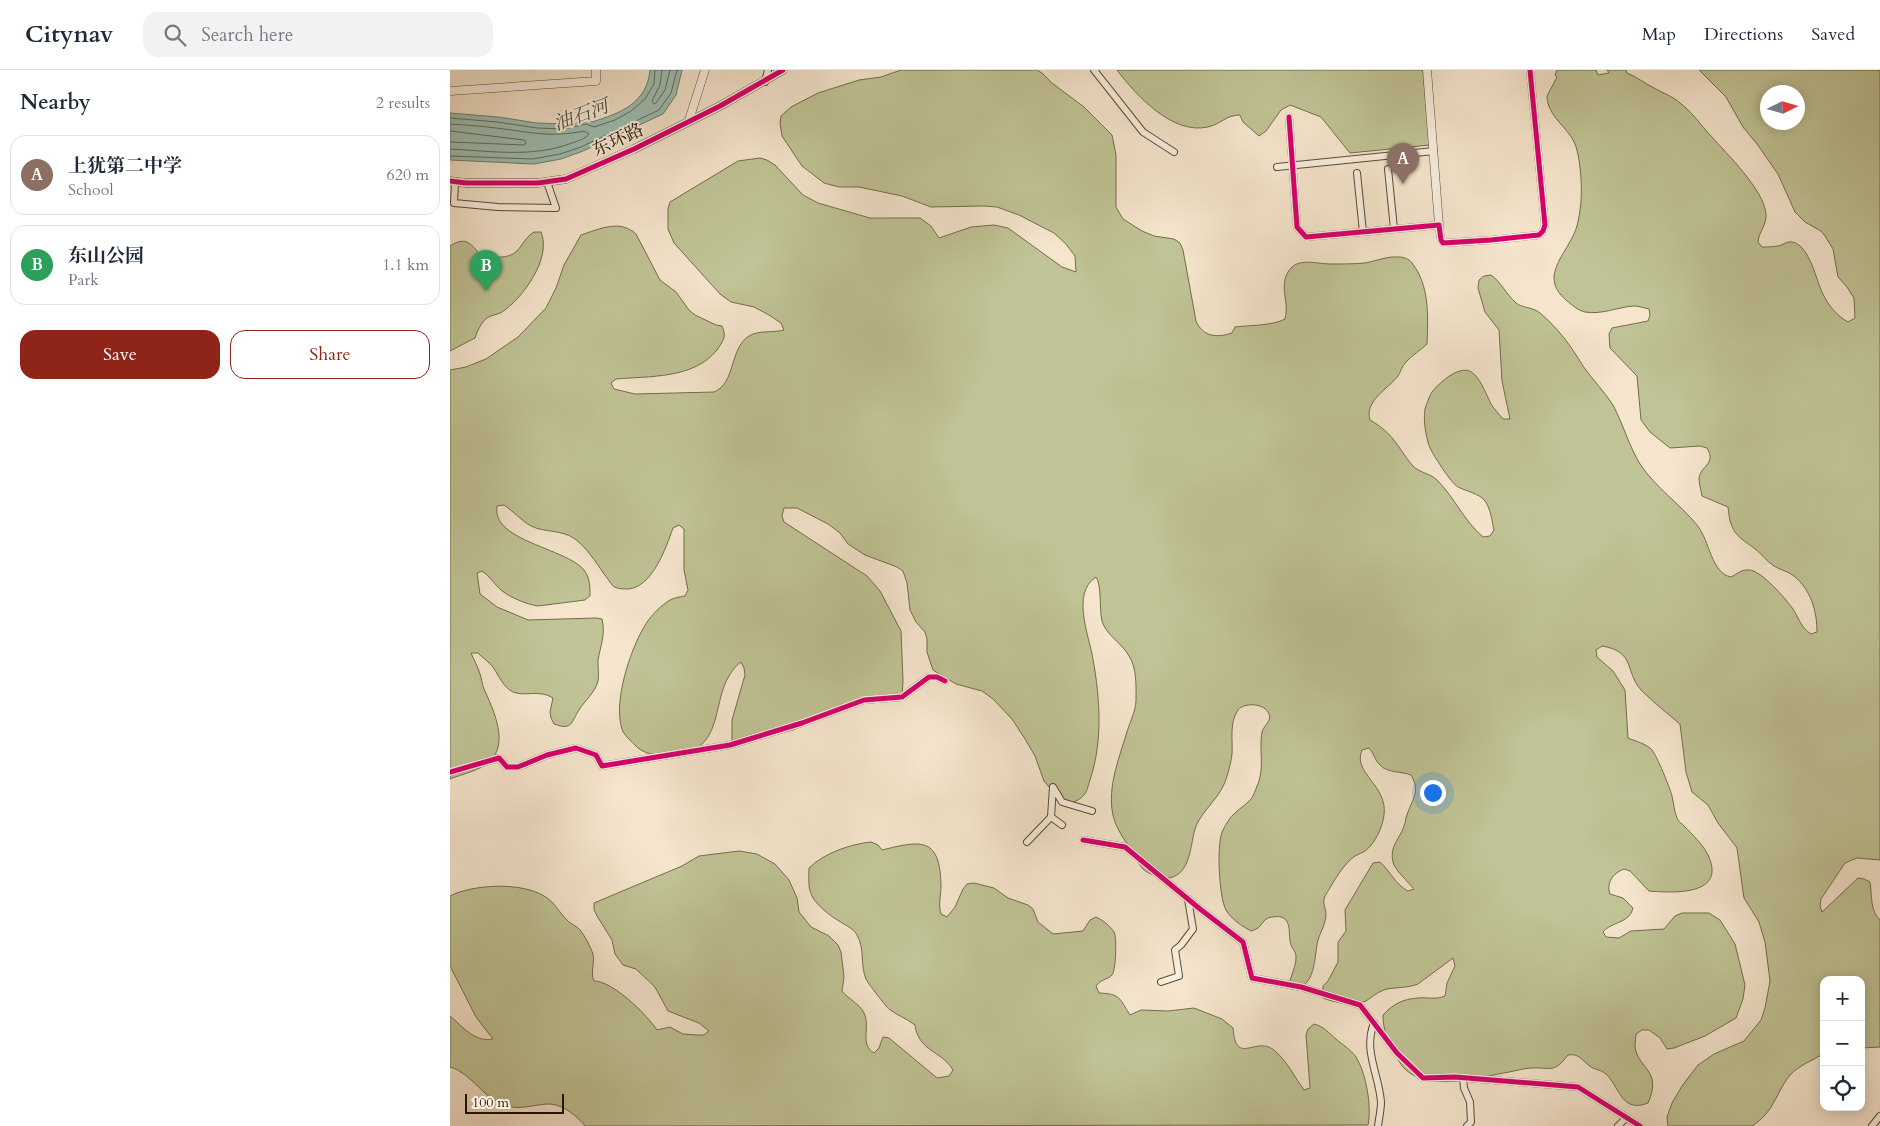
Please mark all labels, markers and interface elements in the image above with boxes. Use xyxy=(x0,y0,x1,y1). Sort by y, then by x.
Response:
search box xyxy=(143,12,493,57)
text: Citynav xyxy=(25,18,113,51)
icon: search xyxy=(161,21,189,49)
text: Search here xyxy=(201,22,293,48)
text: Map xyxy=(1642,22,1676,47)
text: Directions xyxy=(1704,22,1783,47)
text: Saved xyxy=(1811,22,1855,47)
north arrow xyxy=(1760,85,1805,130)
text: Nearby xyxy=(20,88,91,117)
text: 2 results xyxy=(376,92,430,114)
water label: 油石河 xyxy=(550,92,615,137)
street label: 东环路 xyxy=(588,117,648,163)
pin: A xyxy=(1387,143,1419,184)
text: 上犹第二中学 xyxy=(68,153,182,179)
text: A xyxy=(31,164,43,186)
text: 620 m xyxy=(387,164,429,186)
text: School xyxy=(68,179,113,201)
text: 东山公园 xyxy=(68,243,144,269)
pin: B xyxy=(470,250,502,291)
text: B xyxy=(31,254,43,276)
text: 1.1 km xyxy=(382,254,429,276)
text: Park xyxy=(68,269,99,291)
button: Save xyxy=(20,330,220,379)
button: Share xyxy=(230,330,430,379)
your location xyxy=(1420,780,1446,806)
map controls xyxy=(1820,976,1865,1111)
button: + xyxy=(1820,976,1865,1021)
button: − xyxy=(1820,1021,1865,1066)
button: locate xyxy=(1820,1066,1865,1111)
scale bar xyxy=(465,1091,564,1114)
text: 100 m xyxy=(472,1093,509,1112)

